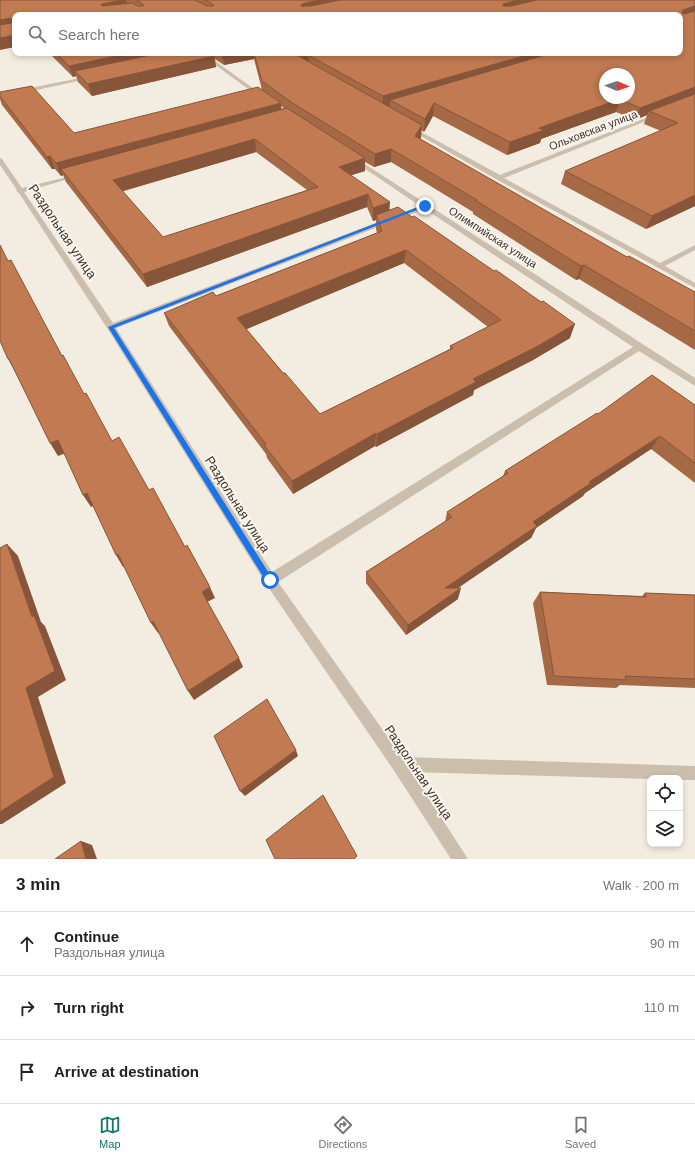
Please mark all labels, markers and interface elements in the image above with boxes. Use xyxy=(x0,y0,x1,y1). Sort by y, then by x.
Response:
search box xyxy=(12,12,683,56)
icon: search xyxy=(26,23,48,45)
text: Search here xyxy=(58,26,140,43)
north arrow xyxy=(599,68,635,104)
street label: Ольховская улица xyxy=(547,107,640,152)
street label: Раздольная улица xyxy=(25,181,100,282)
route end xyxy=(416,197,434,215)
street label: Олимпийская улица xyxy=(447,204,540,270)
street label: Раздольная улица xyxy=(202,453,274,556)
route start xyxy=(261,571,279,589)
street label: Раздольная улица xyxy=(381,722,456,823)
map controls xyxy=(647,775,683,847)
button: locate xyxy=(647,775,683,811)
button: layers xyxy=(647,811,683,847)
text: 3 min xyxy=(16,875,60,894)
text: Walk · 200 m xyxy=(603,878,679,893)
text: Continue xyxy=(54,928,119,945)
icon: ahead xyxy=(16,933,38,955)
text: 90 m xyxy=(650,936,679,951)
text: Раздольная улица xyxy=(54,945,165,960)
icon: right xyxy=(16,997,38,1019)
text: Turn right xyxy=(54,999,124,1016)
text: 110 m xyxy=(644,1000,679,1015)
icon: arrive xyxy=(16,1061,38,1083)
text: Arrive at destination xyxy=(54,1063,199,1080)
tab: Map xyxy=(99,1114,121,1150)
tab: Directions xyxy=(318,1114,367,1150)
tab: Saved xyxy=(565,1114,596,1150)

